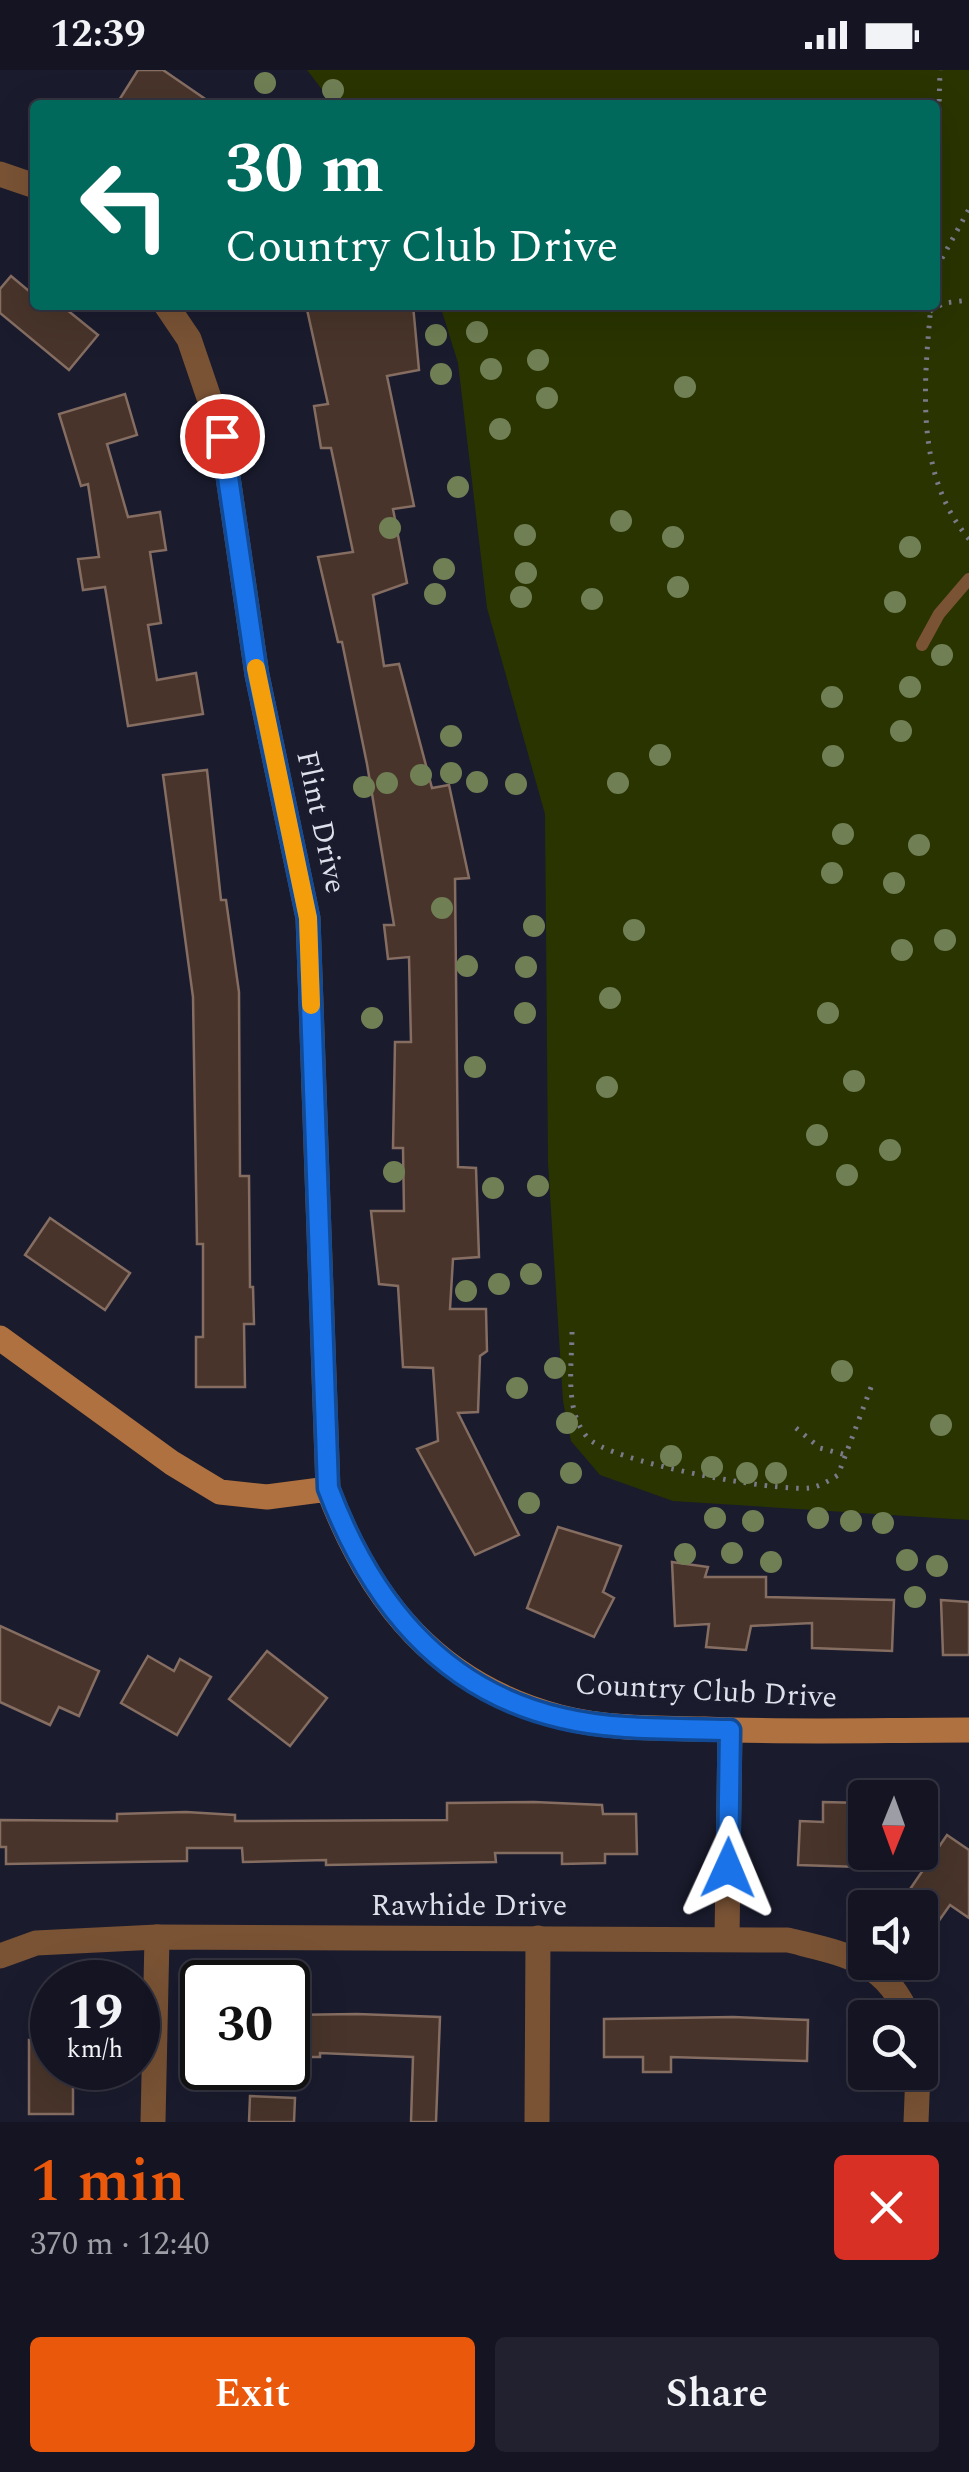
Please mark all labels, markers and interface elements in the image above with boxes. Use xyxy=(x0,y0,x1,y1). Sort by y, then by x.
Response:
text: 12:39 xyxy=(50,6,145,64)
text: 30 m xyxy=(225,117,384,223)
icon: left xyxy=(60,140,190,270)
text: Country Club Drive xyxy=(225,213,618,282)
pin xyxy=(180,394,265,479)
icon: arrive xyxy=(195,409,250,464)
street label: Flint Drive xyxy=(283,746,359,898)
street label: Country Club Drive xyxy=(574,1661,838,1721)
north arrow xyxy=(848,1780,938,1870)
map controls xyxy=(848,1780,938,2090)
position arrow xyxy=(676,1816,780,1920)
street label: Rawhide Drive xyxy=(371,1883,567,1929)
button: sound xyxy=(848,1890,938,1980)
speed limit sign: 30 xyxy=(180,1960,310,2090)
text: 19 xyxy=(67,1975,123,2051)
button: search xyxy=(848,2000,938,2090)
text: km/h xyxy=(67,2031,123,2069)
text: 1 min xyxy=(30,2136,186,2228)
button: close xyxy=(834,2155,939,2260)
text: 370 m · 12:40 xyxy=(30,2220,210,2269)
button: Exit xyxy=(30,2337,475,2452)
button: Share xyxy=(495,2337,939,2452)

